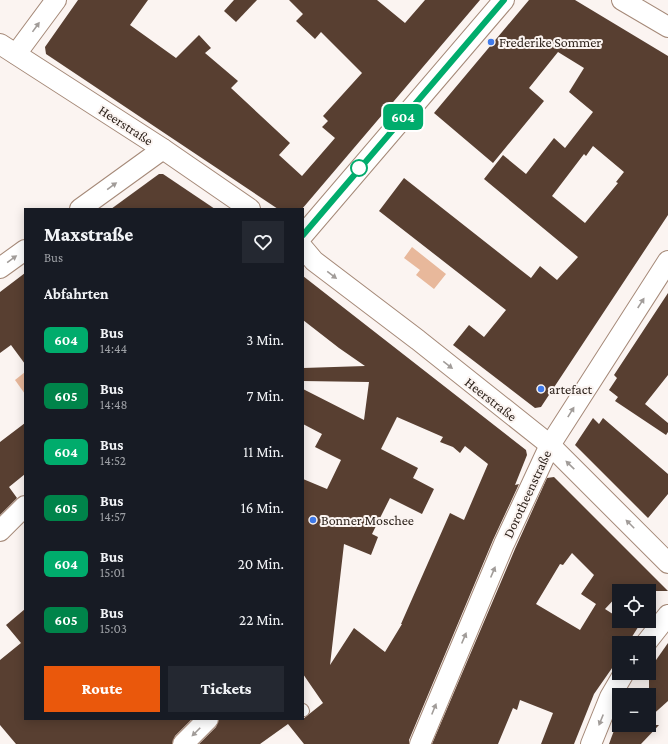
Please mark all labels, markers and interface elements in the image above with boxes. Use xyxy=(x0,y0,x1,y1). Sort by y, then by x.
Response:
one-way arrow xyxy=(32,22,40,32)
place label: Frederike Sommer xyxy=(499,34,601,50)
marker: Frederike Sommer xyxy=(486,37,496,47)
street label: Heerstraße xyxy=(96,102,156,148)
line badge: 604 xyxy=(380,104,426,130)
text: 604 xyxy=(391,109,415,125)
unlabelled marker xyxy=(350,159,368,177)
one-way arrow xyxy=(107,182,117,190)
button: heart xyxy=(242,221,284,263)
text: Maxstraße xyxy=(44,224,133,245)
text: Bus xyxy=(44,250,63,265)
one-way arrow xyxy=(7,255,18,263)
one-way arrow xyxy=(326,270,337,279)
text: Abfahrten xyxy=(44,286,109,302)
one-way arrow xyxy=(637,297,645,308)
text: Bus xyxy=(100,325,123,341)
text: 604 xyxy=(54,332,78,348)
text: 3 Min. xyxy=(246,332,284,348)
text: 14:44 xyxy=(100,341,127,356)
one-way arrow xyxy=(443,360,454,369)
street label: Heerstraße xyxy=(462,374,520,424)
text: Bus xyxy=(100,381,123,397)
place label: artefact xyxy=(549,381,593,397)
marker: artefact xyxy=(536,384,546,394)
text: 605 xyxy=(54,388,78,404)
text: 7 Min. xyxy=(246,388,284,404)
text: 14:48 xyxy=(100,397,128,412)
one-way arrow xyxy=(567,406,574,418)
text: Bus xyxy=(100,437,123,453)
text: 604 xyxy=(54,444,78,460)
text: 11 Min. xyxy=(243,444,284,460)
street label: Dorotheenstraße xyxy=(500,448,554,540)
text: 14:52 xyxy=(100,453,126,468)
one-way arrow xyxy=(565,460,575,470)
text: Bus xyxy=(100,493,123,509)
text: 605 xyxy=(54,500,78,516)
text: 16 Min. xyxy=(241,500,284,516)
text: 14:57 xyxy=(100,509,126,524)
place label: Bonner Moschee xyxy=(321,512,414,528)
marker: Bonner Moschee xyxy=(308,515,318,525)
one-way arrow xyxy=(625,519,635,529)
text: Bus xyxy=(100,549,123,565)
text: 604 xyxy=(54,556,78,572)
text: 20 Min. xyxy=(238,556,284,572)
text: 15:01 xyxy=(100,565,125,580)
one-way arrow xyxy=(490,565,496,577)
map controls xyxy=(612,584,656,732)
button: locate xyxy=(612,584,656,628)
text: Bus xyxy=(100,605,123,621)
text: 605 xyxy=(54,612,78,628)
text: 22 Min. xyxy=(239,612,284,628)
text: 15:03 xyxy=(100,621,127,636)
one-way arrow xyxy=(461,633,467,644)
button: + xyxy=(612,636,656,680)
button: Route xyxy=(44,666,160,712)
button: Tickets xyxy=(168,666,284,712)
button: − xyxy=(612,688,656,732)
one-way arrow xyxy=(432,703,438,715)
one-way arrow xyxy=(597,715,603,727)
one-way arrow xyxy=(191,727,200,736)

